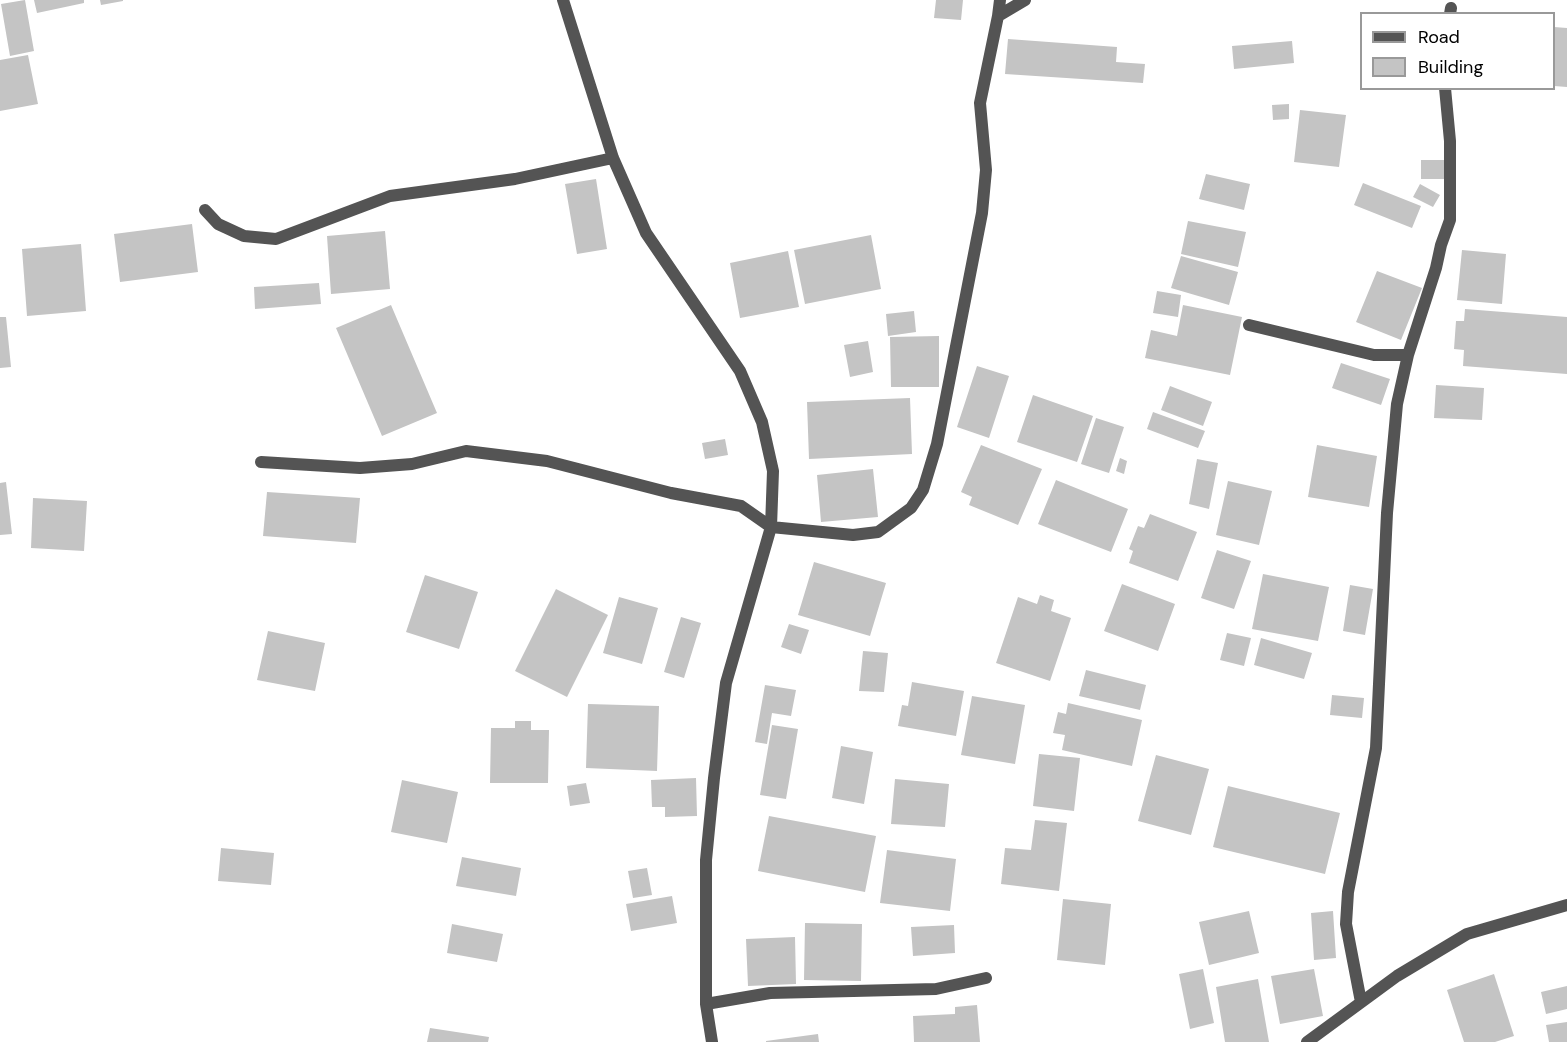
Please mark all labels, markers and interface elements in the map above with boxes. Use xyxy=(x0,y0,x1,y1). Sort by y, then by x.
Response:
legend xyxy=(1360,12,1555,90)
text: Road xyxy=(1418,25,1460,49)
text: Building xyxy=(1418,55,1483,79)

